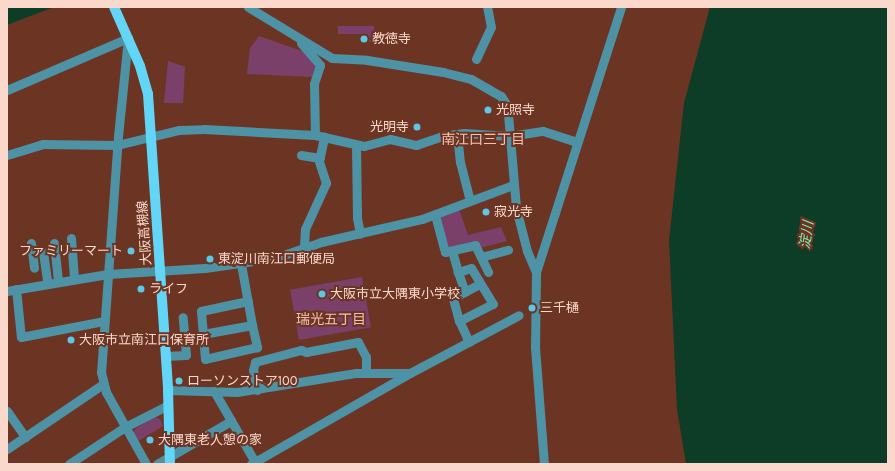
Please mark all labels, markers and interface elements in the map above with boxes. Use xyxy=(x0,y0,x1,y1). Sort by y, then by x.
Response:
place label: 教徳寺 xyxy=(372,31,411,47)
marker: 教徳寺 xyxy=(359,34,369,44)
place label: 光照寺 xyxy=(496,102,535,118)
marker: 光照寺 xyxy=(483,105,493,115)
place label: 光明寺 xyxy=(370,119,409,135)
marker: 光明寺 xyxy=(412,122,422,132)
district label: 南江口三丁目 xyxy=(441,132,525,148)
street label: 大阪高槻線 xyxy=(135,200,155,266)
place label: 寂光寺 xyxy=(494,204,533,220)
marker: 寂光寺 xyxy=(481,207,491,217)
water label: 淀川 xyxy=(797,220,817,250)
place label: ファミリーマート xyxy=(19,243,123,259)
marker: ファミリーマート xyxy=(126,246,136,256)
place label: 東淀川南江口郵便局 xyxy=(218,251,335,267)
marker: 東淀川南江口郵便局 xyxy=(205,254,215,264)
place label: ライフ xyxy=(149,281,188,297)
marker: ライフ xyxy=(136,284,146,294)
place label: 大阪市立大隅東小学校 xyxy=(330,286,460,302)
marker: 大阪市立大隅東小学校 xyxy=(317,289,327,299)
place label: 三千樋 xyxy=(540,300,579,316)
marker: 三千樋 xyxy=(527,303,537,313)
district label: 瑞光五丁目 xyxy=(296,312,366,328)
place label: 大阪市立南江口保育所 xyxy=(79,332,209,348)
marker: 大阪市立南江口保育所 xyxy=(66,335,76,345)
place label: ローソンストア100 xyxy=(187,373,298,389)
marker: ローソンストア100 xyxy=(174,376,184,386)
place label: 大隅東老人憩の家 xyxy=(158,432,262,448)
marker: 大隅東老人憩の家 xyxy=(145,435,155,445)

